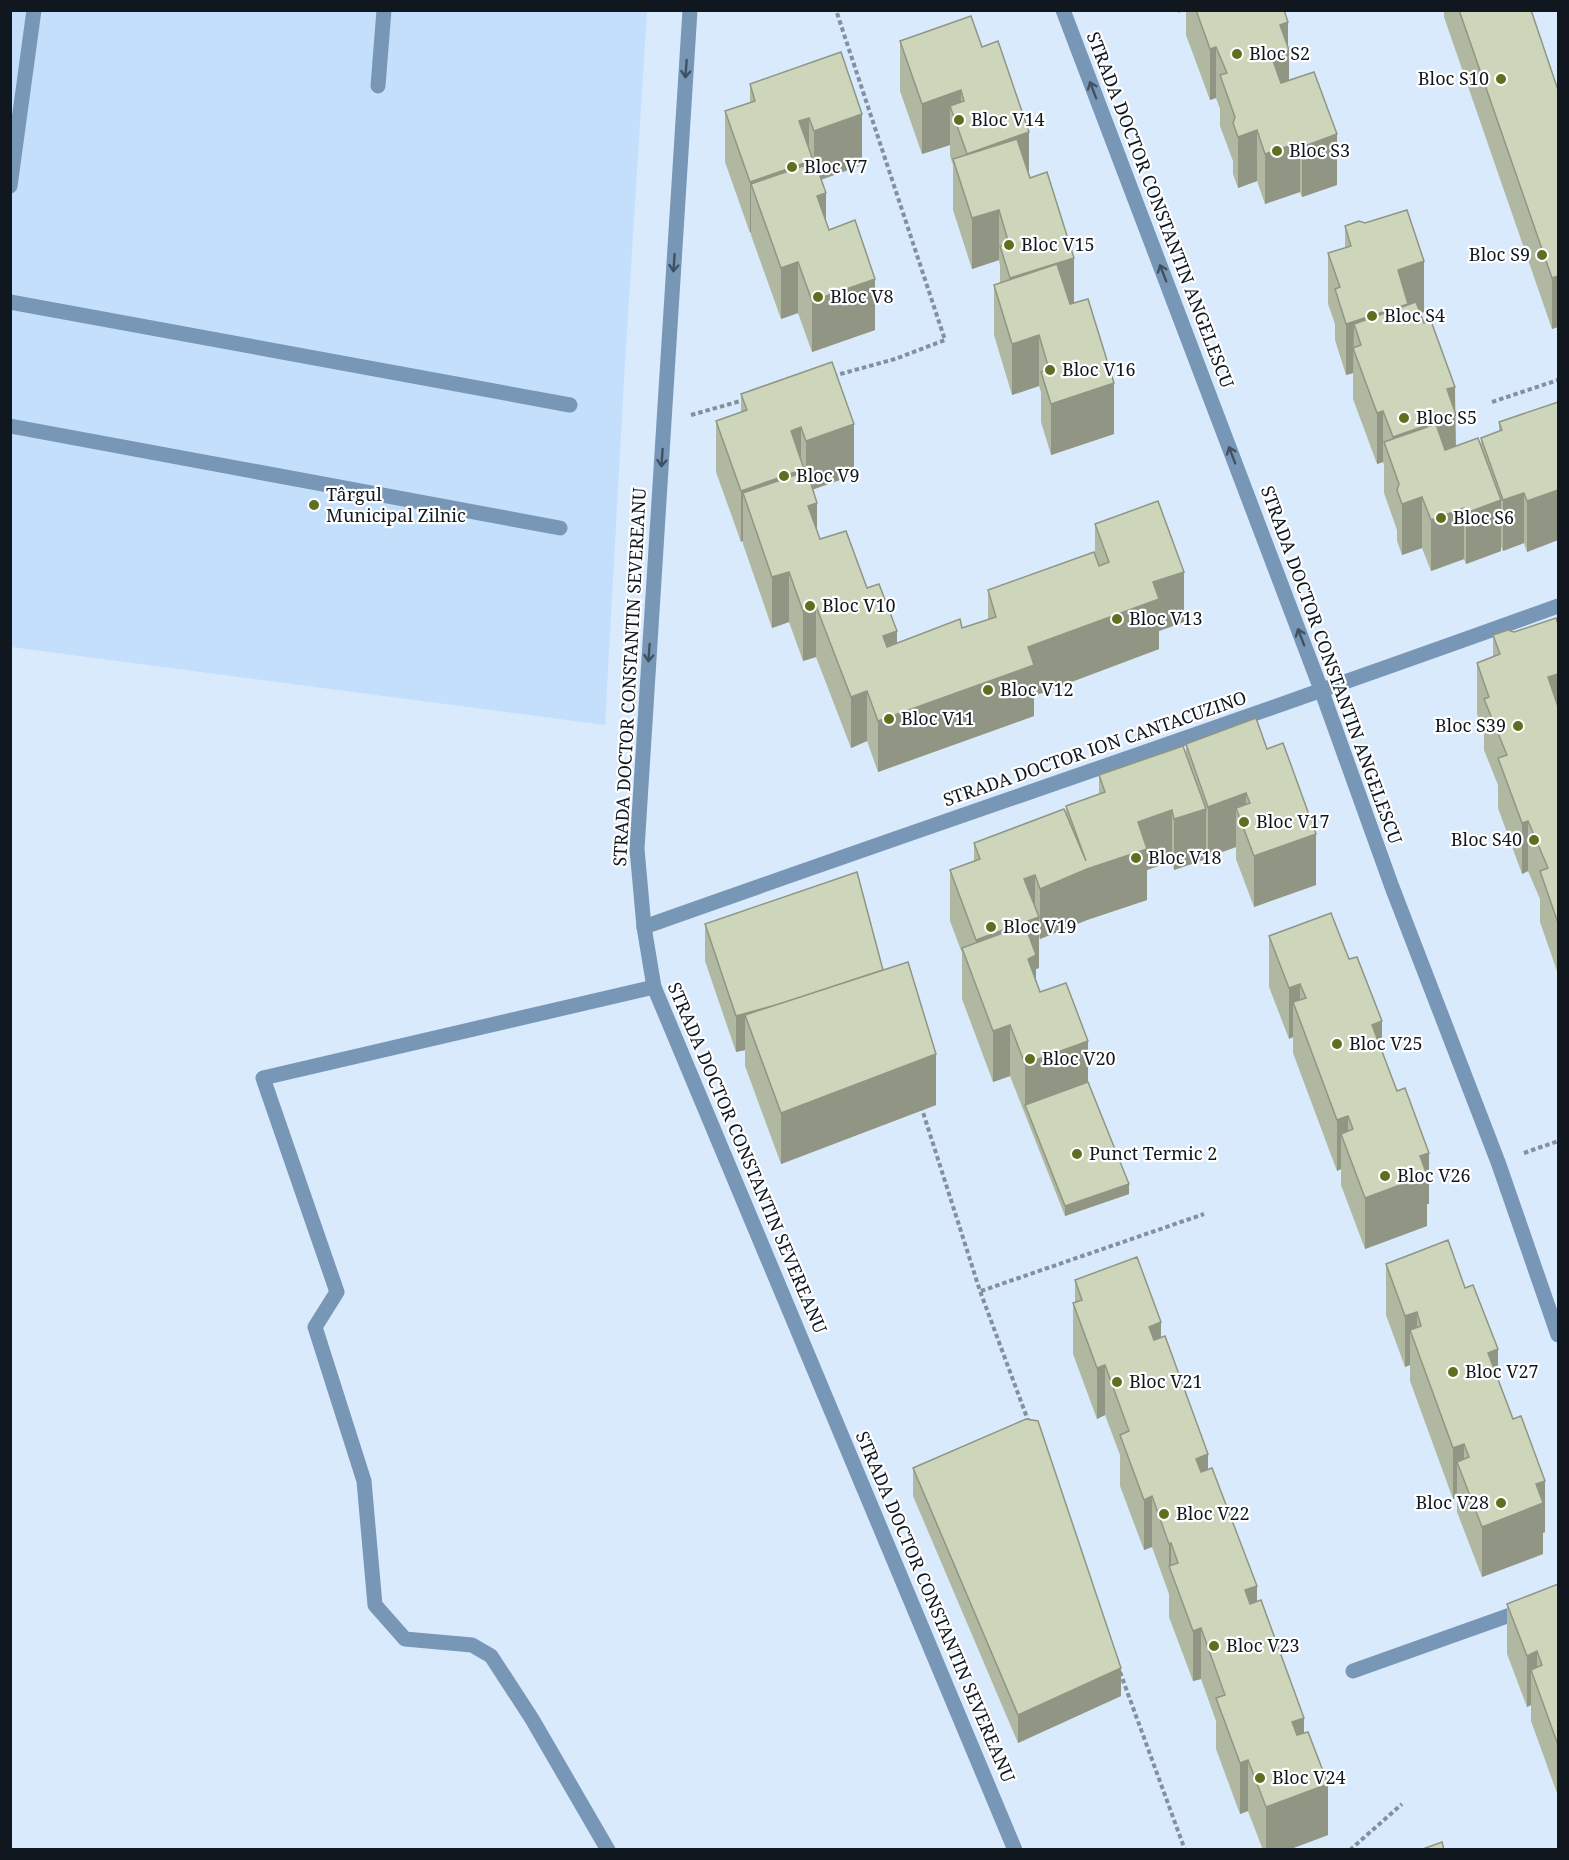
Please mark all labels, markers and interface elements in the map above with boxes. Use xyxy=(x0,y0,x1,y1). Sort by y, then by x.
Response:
street label: STRADA DOCTOR CONSTANTIN ANGELESCU xyxy=(1082,28,1240,391)
place label: Bloc S2 xyxy=(1249,41,1310,65)
marker: Bloc S2 xyxy=(1230,47,1244,61)
one-way arrow xyxy=(681,58,692,78)
place label: Bloc S10 xyxy=(1418,66,1489,90)
marker: Bloc S10 xyxy=(1494,72,1508,86)
one-way arrow xyxy=(1087,81,1098,100)
place label: Bloc V14 xyxy=(971,107,1045,131)
marker: Bloc V14 xyxy=(952,113,966,127)
place label: Bloc S3 xyxy=(1289,138,1350,162)
marker: Bloc S3 xyxy=(1270,144,1284,158)
place label: Bloc V7 xyxy=(804,154,868,178)
marker: Bloc V7 xyxy=(785,160,799,174)
place label: Bloc V15 xyxy=(1021,232,1095,256)
marker: Bloc V15 xyxy=(1002,238,1016,252)
place label: Bloc S9 xyxy=(1469,242,1530,266)
marker: Bloc S9 xyxy=(1535,248,1549,262)
one-way arrow xyxy=(668,253,679,273)
one-way arrow xyxy=(1156,264,1167,282)
place label: Bloc V8 xyxy=(830,284,894,308)
marker: Bloc V8 xyxy=(811,290,825,304)
place label: Bloc S4 xyxy=(1384,303,1445,327)
marker: Bloc S4 xyxy=(1365,309,1379,323)
place label: Bloc V16 xyxy=(1062,357,1136,381)
marker: Bloc V16 xyxy=(1043,363,1057,377)
place label: Bloc S5 xyxy=(1416,405,1477,429)
marker: Bloc S5 xyxy=(1397,411,1411,425)
one-way arrow xyxy=(1226,446,1237,465)
one-way arrow xyxy=(656,448,667,468)
place label: Bloc V9 xyxy=(796,463,860,487)
marker: Bloc V9 xyxy=(777,469,791,483)
place label: Târgul Municipal Zilnic xyxy=(326,482,466,527)
street label: STRADA DOCTOR CONSTANTIN ANGELESCU xyxy=(1256,482,1408,847)
street label: STRADA DOCTOR CONSTANTIN SEVEREANU xyxy=(607,487,651,867)
marker: Târgul Municipal Zilnic xyxy=(307,498,321,512)
place label: Bloc S6 xyxy=(1453,505,1514,529)
marker: Bloc S6 xyxy=(1434,511,1448,525)
place label: Bloc V10 xyxy=(822,593,896,617)
marker: Bloc V10 xyxy=(803,599,817,613)
place label: Bloc V13 xyxy=(1129,606,1203,630)
marker: Bloc V13 xyxy=(1110,612,1124,626)
one-way arrow xyxy=(1295,628,1306,647)
one-way arrow xyxy=(644,642,655,662)
place label: Bloc V12 xyxy=(1000,677,1074,701)
marker: Bloc V12 xyxy=(981,683,995,697)
street label: STRADA DOCTOR ION CANTACUZINO xyxy=(940,685,1250,811)
place label: Bloc V11 xyxy=(901,706,975,730)
marker: Bloc V11 xyxy=(882,712,896,726)
place label: Bloc S39 xyxy=(1435,713,1506,737)
marker: Bloc S39 xyxy=(1511,719,1525,733)
place label: Bloc V17 xyxy=(1256,809,1330,833)
marker: Bloc V17 xyxy=(1237,815,1251,829)
place label: Bloc S40 xyxy=(1451,827,1522,851)
marker: Bloc S40 xyxy=(1527,833,1541,847)
place label: Bloc V18 xyxy=(1148,845,1222,869)
marker: Bloc V18 xyxy=(1129,851,1143,865)
place label: Bloc V19 xyxy=(1003,914,1077,938)
marker: Bloc V19 xyxy=(984,920,998,934)
street label: STRADA DOCTOR CONSTANTIN SEVEREANU xyxy=(663,978,833,1337)
place label: Bloc V25 xyxy=(1349,1031,1423,1055)
marker: Bloc V25 xyxy=(1330,1037,1344,1051)
place label: Bloc V20 xyxy=(1042,1046,1116,1070)
marker: Bloc V20 xyxy=(1023,1052,1037,1066)
place label: Punct Termic 2 xyxy=(1089,1141,1217,1165)
marker: Punct Termic 2 xyxy=(1070,1147,1084,1161)
place label: Bloc V26 xyxy=(1397,1163,1471,1187)
marker: Bloc V26 xyxy=(1378,1169,1392,1183)
place label: Bloc V27 xyxy=(1465,1359,1539,1383)
marker: Bloc V27 xyxy=(1446,1365,1460,1379)
place label: Bloc V21 xyxy=(1129,1369,1203,1393)
marker: Bloc V21 xyxy=(1110,1375,1124,1389)
street label: STRADA DOCTOR CONSTANTIN SEVEREANU xyxy=(851,1427,1021,1786)
place label: Bloc V28 xyxy=(1415,1490,1489,1514)
marker: Bloc V28 xyxy=(1494,1496,1508,1510)
place label: Bloc V22 xyxy=(1176,1501,1250,1525)
marker: Bloc V22 xyxy=(1157,1507,1171,1521)
place label: Bloc V23 xyxy=(1226,1633,1300,1657)
marker: Bloc V23 xyxy=(1207,1639,1221,1653)
place label: Bloc V24 xyxy=(1272,1765,1346,1789)
marker: Bloc V24 xyxy=(1253,1771,1267,1785)

